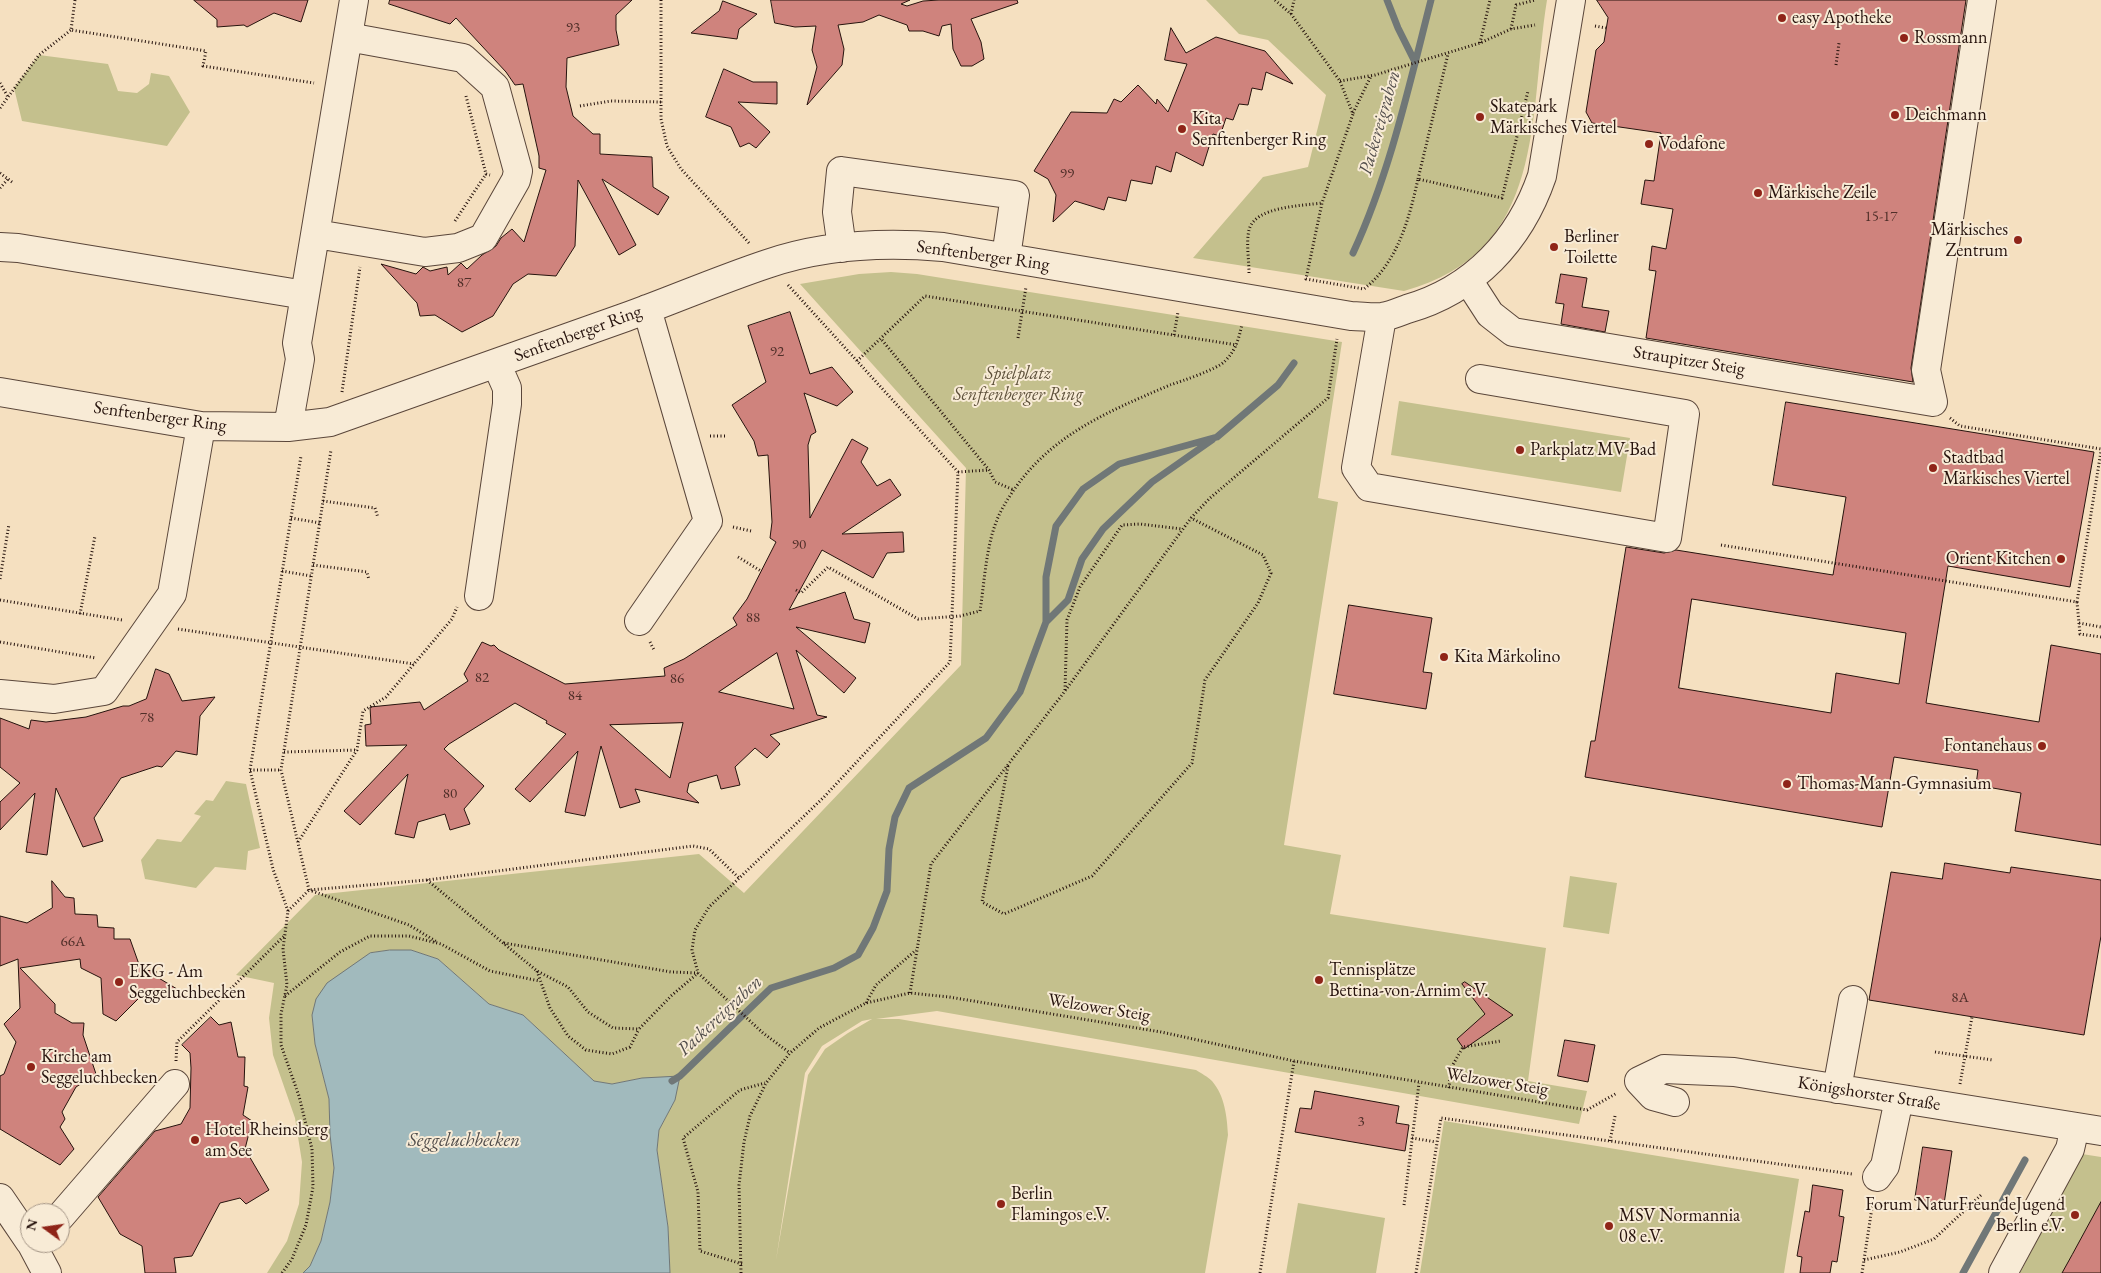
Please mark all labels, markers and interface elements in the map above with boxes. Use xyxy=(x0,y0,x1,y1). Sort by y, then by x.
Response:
place label: easy Apotheke xyxy=(1792,7,1891,29)
marker: easy Apotheke xyxy=(1776,12,1788,24)
house number: 93 xyxy=(566,19,580,37)
place label: Rossmann xyxy=(1914,27,1988,49)
marker: Rossmann xyxy=(1898,32,1910,44)
water label: Packereigraben xyxy=(1354,68,1406,178)
place label: Skatepark Märkisches Viertel xyxy=(1490,96,1617,138)
place label: Deichmann xyxy=(1905,104,1987,126)
place label: Kita Senftenberger Ring xyxy=(1192,108,1326,150)
marker: Deichmann xyxy=(1889,109,1901,121)
marker: Skatepark Märkisches Viertel xyxy=(1474,111,1486,123)
marker: Kita Senftenberger Ring xyxy=(1176,123,1188,135)
place label: Vodafone xyxy=(1659,133,1725,155)
marker: Vodafone xyxy=(1643,138,1655,150)
house number: 99 xyxy=(1060,165,1074,183)
place label: Märkische Zeile xyxy=(1768,182,1877,204)
marker: Märkische Zeile xyxy=(1752,187,1764,199)
house number: 15-17 xyxy=(1865,208,1897,226)
place label: Märkisches Zentrum xyxy=(1931,219,2008,262)
place label: Berliner Toilette xyxy=(1564,226,1619,268)
marker: Märkisches Zentrum xyxy=(2012,234,2024,246)
street label: Senftenberger Ring xyxy=(915,236,1051,276)
marker: Berliner Toilette xyxy=(1548,241,1560,253)
house number: 87 xyxy=(457,274,471,292)
street label: Senftenberger Ring xyxy=(511,301,645,367)
street label: Straupitzer Steig xyxy=(1632,342,1746,380)
house number: 92 xyxy=(770,343,784,361)
park label: Spielplatz Senftenberger Ring xyxy=(953,363,1083,406)
street label: Senftenberger Ring xyxy=(92,397,228,437)
place label: Parkplatz MV-Bad xyxy=(1530,439,1656,461)
marker: Parkplatz MV-Bad xyxy=(1514,444,1526,456)
place label: Stadtbad Märkisches Viertel xyxy=(1943,447,2070,489)
marker: Stadtbad Märkisches Viertel xyxy=(1927,462,1939,474)
house number: 90 xyxy=(792,536,806,554)
place label: Orient Kitchen xyxy=(1946,548,2051,570)
marker: Orient Kitchen xyxy=(2055,553,2067,565)
house number: 88 xyxy=(746,609,760,627)
place label: Kita Märkolino xyxy=(1454,646,1560,668)
marker: Kita Märkolino xyxy=(1438,651,1450,663)
house number: 82 xyxy=(475,669,489,687)
house number: 86 xyxy=(670,670,684,688)
house number: 84 xyxy=(568,687,582,705)
house number: 78 xyxy=(140,709,154,727)
place label: Fontanehaus xyxy=(1944,735,2032,757)
marker: Fontanehaus xyxy=(2036,740,2048,752)
place label: Thomas-Mann-Gymnasium xyxy=(1797,773,1992,795)
marker: Thomas-Mann-Gymnasium xyxy=(1781,778,1793,790)
house number: 80 xyxy=(443,785,457,803)
house number: 66A xyxy=(61,933,85,951)
place label: Tennisplätze Bettina-von-Arnim e.V. xyxy=(1329,959,1488,1002)
place label: EKG - Am Seggeluchbecken xyxy=(129,961,246,1004)
water label: Packereigraben xyxy=(673,971,767,1061)
marker: Tennisplätze Bettina-von-Arnim e.V. xyxy=(1313,974,1325,986)
marker: EKG - Am Seggeluchbecken xyxy=(113,976,125,988)
street label: Welzower Steig xyxy=(1046,989,1152,1027)
house number: 8A xyxy=(1951,989,1969,1007)
place label: Kirche am Seggeluchbecken xyxy=(41,1046,158,1088)
marker: Kirche am Seggeluchbecken xyxy=(25,1061,37,1073)
street label: Welzower Steig xyxy=(1444,1063,1550,1101)
street label: Königshorster Straße xyxy=(1796,1072,1942,1116)
house number: 3 xyxy=(1357,1113,1365,1131)
place label: Hotel Rheinsberg am See xyxy=(205,1119,328,1162)
water label: Seggeluchbecken xyxy=(408,1130,520,1152)
marker: Hotel Rheinsberg am See xyxy=(189,1134,201,1146)
place label: Berlin Flamingos e.V. xyxy=(1011,1183,1110,1226)
place label: Forum NaturFreundeJugend Berlin e.V. xyxy=(1865,1194,2065,1236)
marker: Berlin Flamingos e.V. xyxy=(995,1198,1007,1210)
north arrow xyxy=(20,1203,70,1253)
place label: MSV Normannia 08 e.V. xyxy=(1619,1205,1740,1248)
marker: Forum NaturFreundeJugend Berlin e.V. xyxy=(2069,1209,2081,1221)
text: N xyxy=(21,1217,42,1232)
marker: MSV Normannia 08 e.V. xyxy=(1603,1220,1615,1232)

